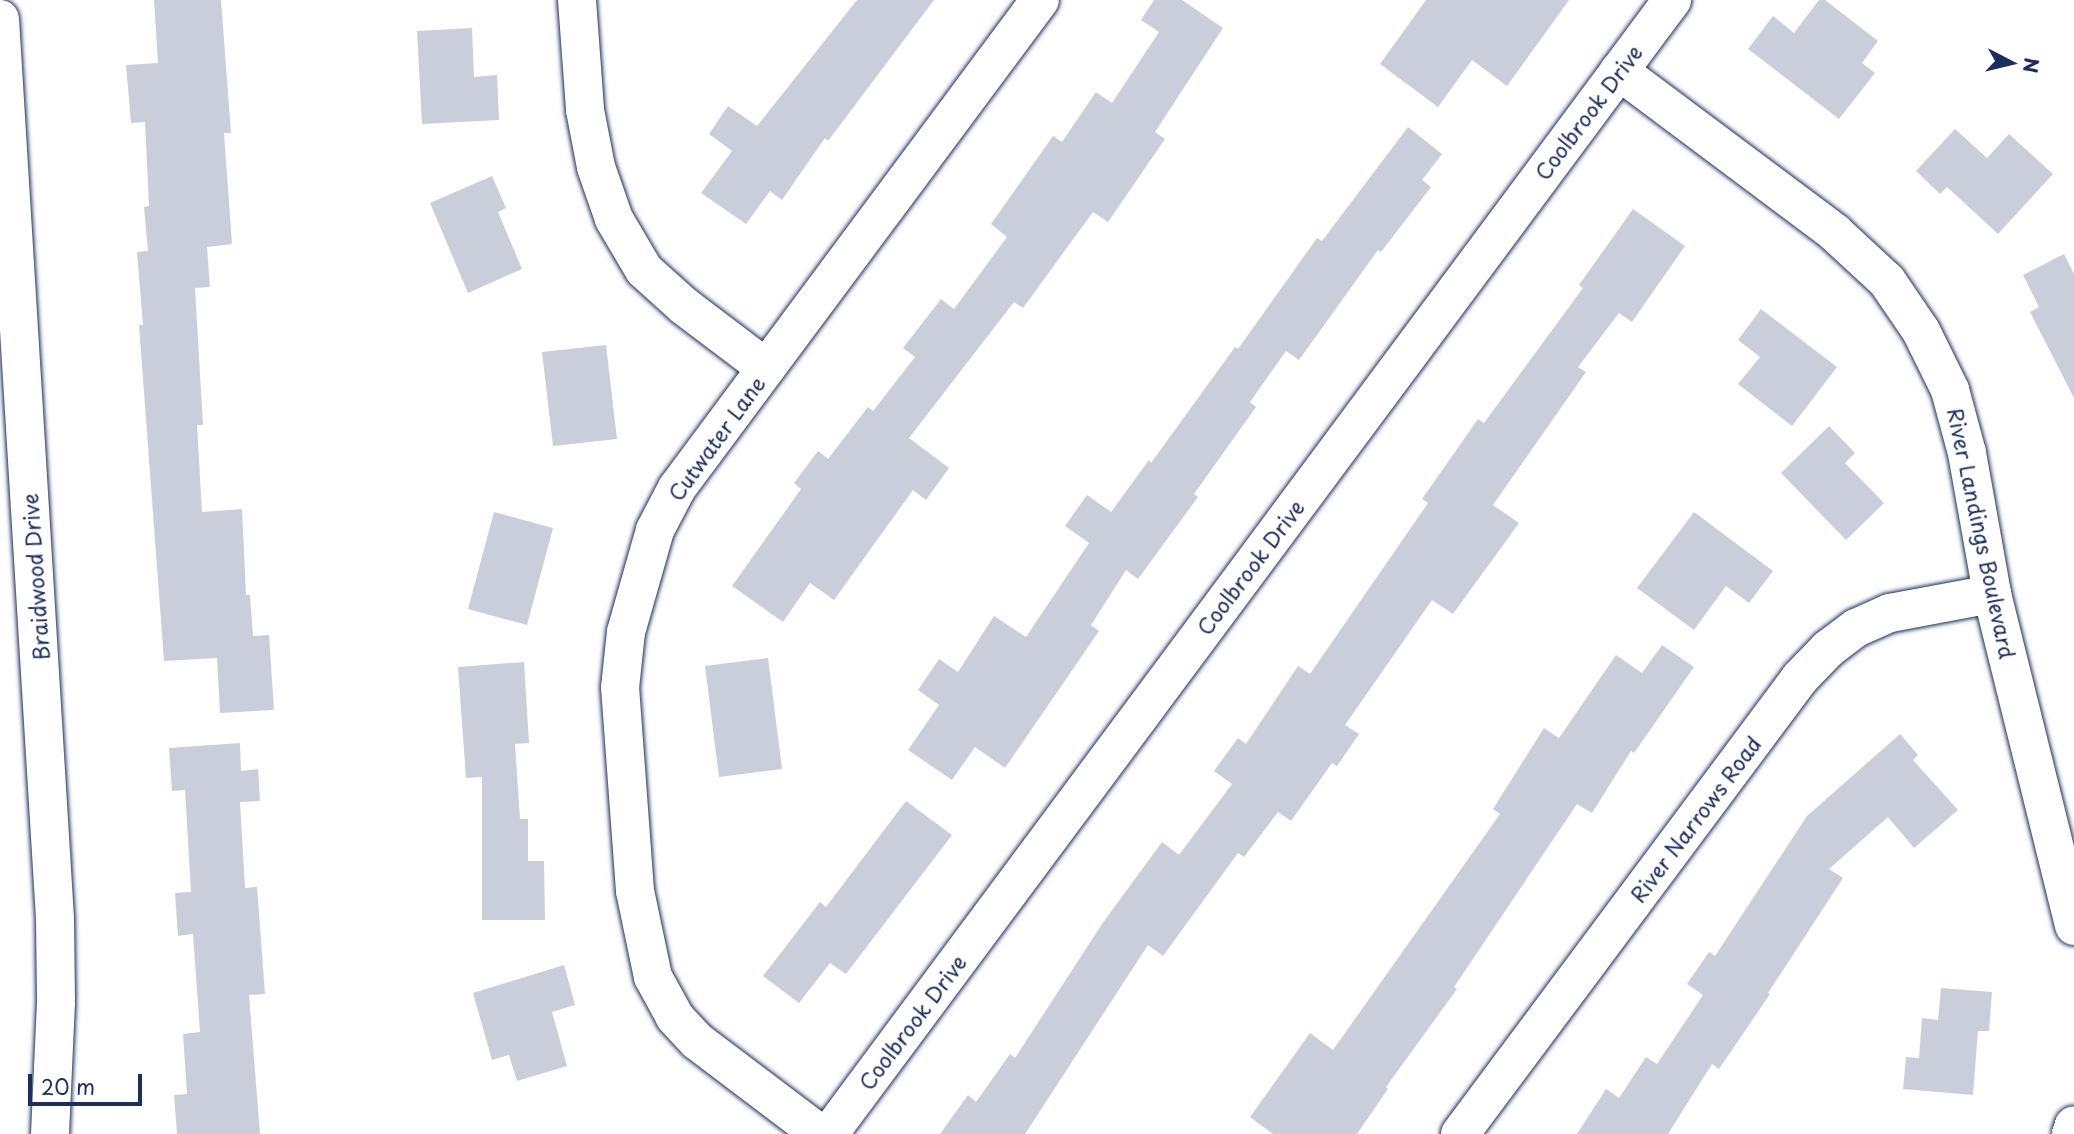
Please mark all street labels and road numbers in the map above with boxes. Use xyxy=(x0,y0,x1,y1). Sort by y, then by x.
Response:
street label: Coolbrook Drive xyxy=(1529,39,1647,185)
street label: Cutwater Lane xyxy=(662,370,770,506)
street label: River Landings Boulevard xyxy=(1943,405,2021,661)
street label: Braidwood Drive xyxy=(17,492,53,662)
street label: Coolbrook Drive xyxy=(1191,494,1309,640)
street label: River Narrows Road xyxy=(1624,731,1766,907)
street label: Coolbrook Drive xyxy=(853,949,971,1095)

